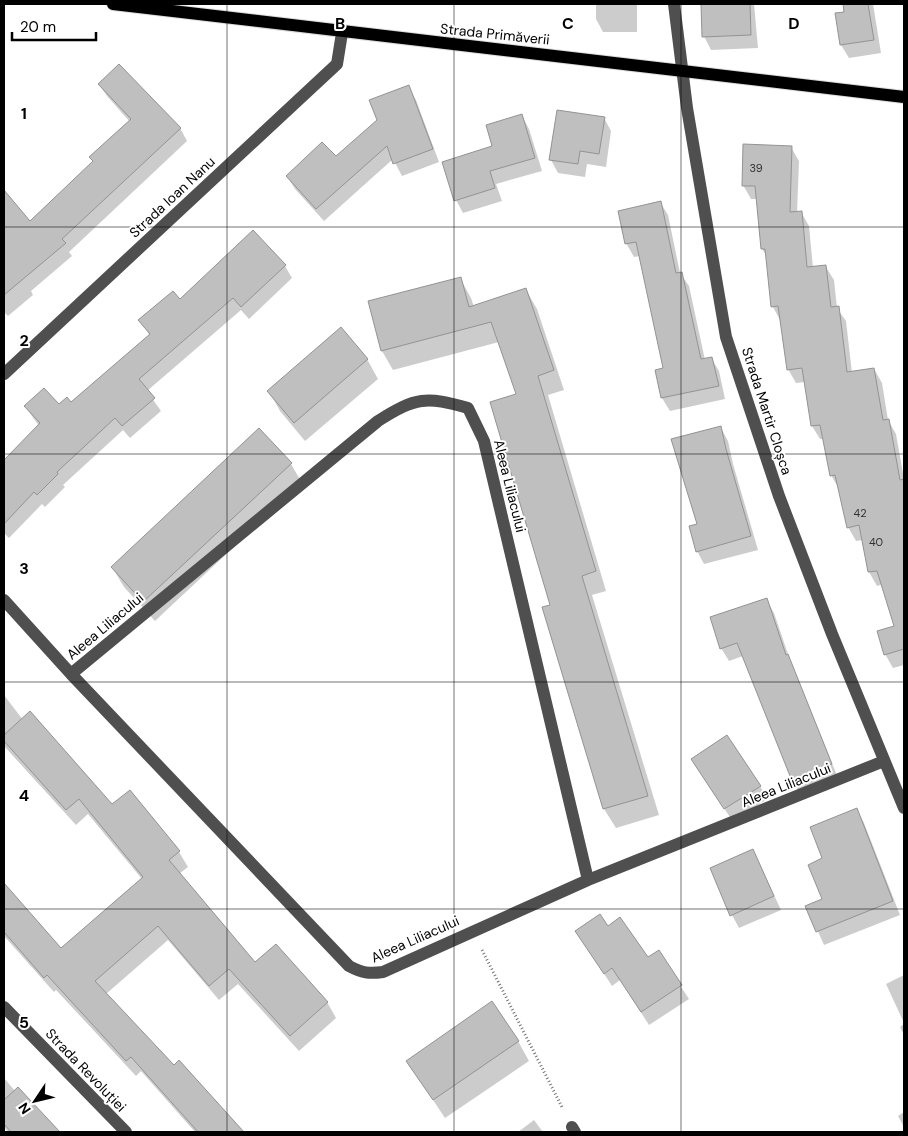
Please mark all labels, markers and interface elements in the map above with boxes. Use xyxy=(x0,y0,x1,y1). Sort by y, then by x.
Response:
scale bar xyxy=(12,10,96,42)
text: B xyxy=(335,13,345,34)
text: C xyxy=(562,13,574,34)
text: D xyxy=(788,13,800,34)
text: 20 m xyxy=(20,17,56,37)
street label: Strada Primăverii xyxy=(439,19,551,49)
text: 1 xyxy=(21,103,27,124)
street label: Strada Ioan Nanu xyxy=(125,153,219,241)
house number: 39 xyxy=(749,161,763,175)
text: 2 xyxy=(19,330,29,351)
street label: Strada Martir Cloșca xyxy=(738,345,796,477)
street label: Aleea Liliacului xyxy=(490,438,530,534)
house number: 42 xyxy=(853,506,867,520)
house number: 40 xyxy=(869,535,883,549)
text: 3 xyxy=(19,558,29,579)
street label: Aleea Liliacului xyxy=(63,589,147,663)
street label: Aleea Liliacului xyxy=(739,759,833,811)
text: 4 xyxy=(19,785,29,806)
street label: Aleea Liliacului xyxy=(368,911,462,967)
text: 5 xyxy=(19,1012,29,1033)
street label: Strada Revoluției xyxy=(42,1025,130,1115)
north arrow xyxy=(10,1076,60,1126)
text: N xyxy=(14,1099,35,1118)

